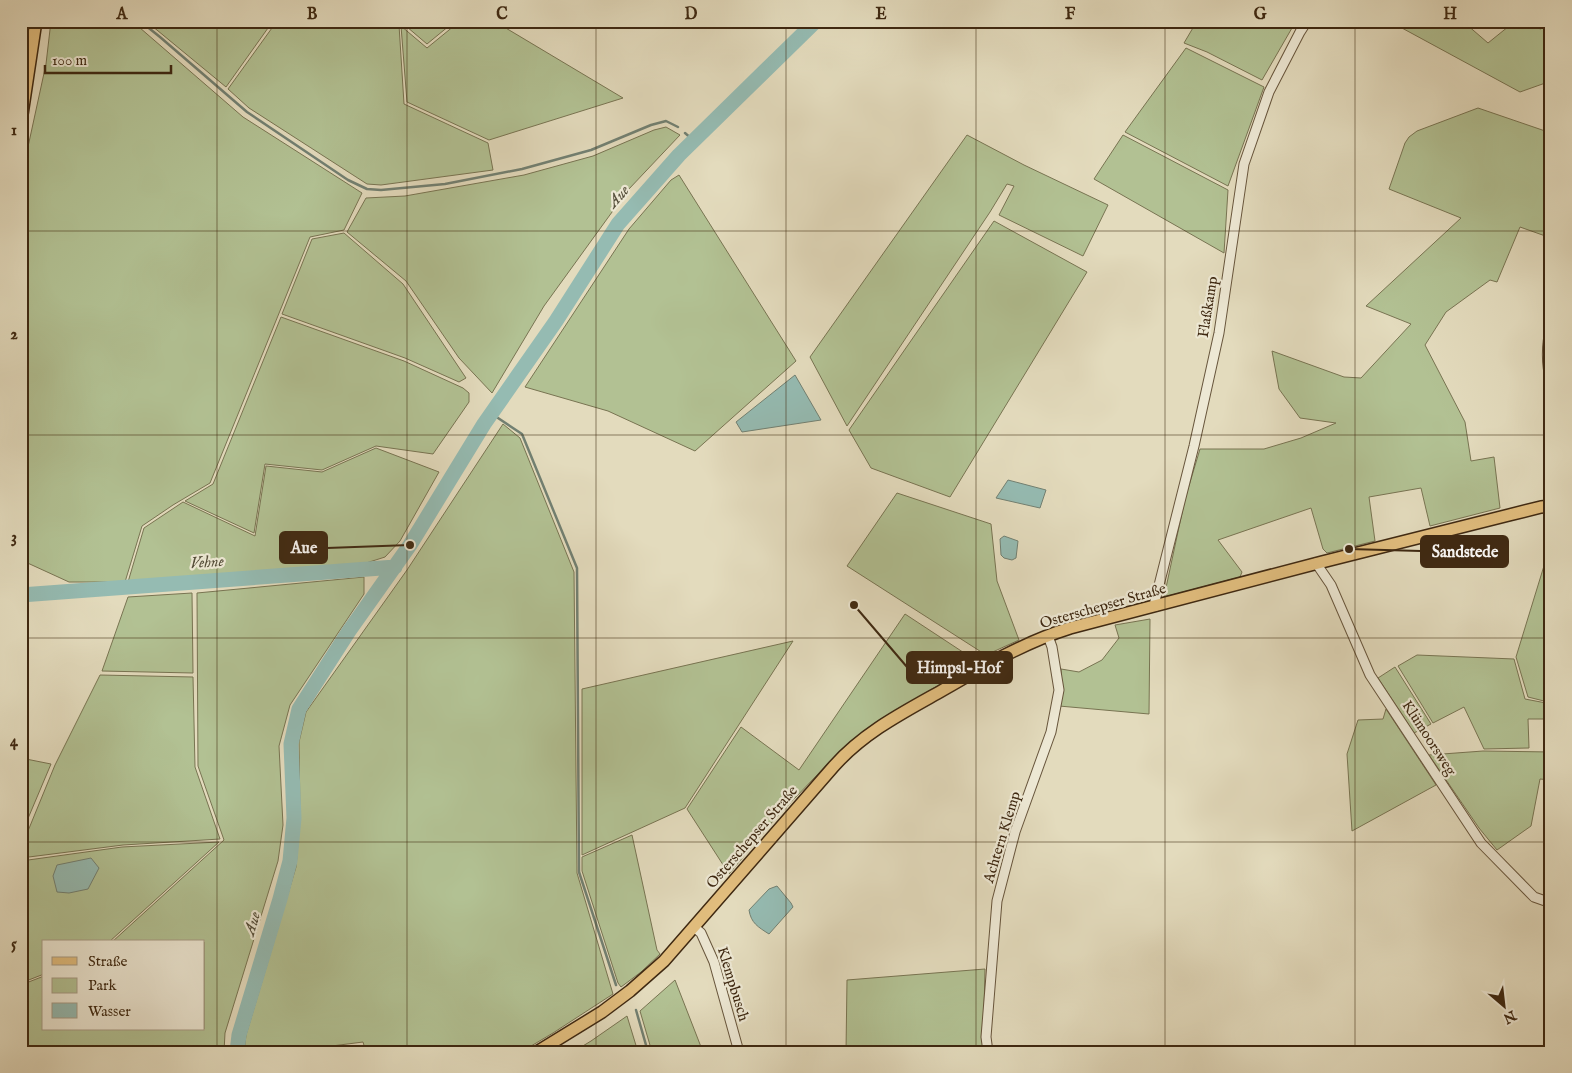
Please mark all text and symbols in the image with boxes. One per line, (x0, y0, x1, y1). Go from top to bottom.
text: A (116, 5, 129, 25)
text: B (307, 5, 318, 25)
text: C (496, 5, 508, 25)
text: D (685, 5, 698, 25)
text: E (875, 5, 887, 25)
text: F (1065, 5, 1076, 25)
text: G (1254, 5, 1267, 25)
text: H (1443, 5, 1457, 25)
scale bar (45, 42, 171, 74)
text: 100 m (52, 51, 88, 70)
text: 1 (11, 121, 17, 141)
water label: Aue (602, 181, 635, 214)
street label: Flaßkamp (1194, 275, 1222, 339)
text: 2 (10, 325, 18, 345)
text: 3 (11, 528, 17, 548)
callout: Aue (280, 532, 327, 563)
callout: Sandstede (1421, 536, 1508, 567)
text: Aue (290, 539, 318, 559)
text: Sandstede (1432, 543, 1499, 563)
water label: Vehne (190, 552, 225, 574)
street label: Osterschepser Straße (1038, 579, 1168, 633)
callout: Himpsl-Hof (907, 652, 1012, 683)
text: Himpsl-Hof (917, 659, 1004, 679)
street label: Klümoorsweg (1398, 697, 1461, 780)
text: 4 (10, 732, 19, 752)
street label: Osterschepser Straße (702, 782, 802, 892)
street label: Achtern Klemp (979, 789, 1025, 886)
water label: Aue (240, 909, 266, 940)
text: 5 (11, 935, 17, 955)
legend (42, 940, 205, 1030)
street label: Klempbusch (713, 944, 753, 1024)
text: Straße (88, 952, 128, 971)
text: Park (88, 976, 118, 995)
north arrow (1480, 980, 1530, 1030)
text: Wasser (88, 1002, 131, 1021)
text: N (1500, 1005, 1520, 1027)

